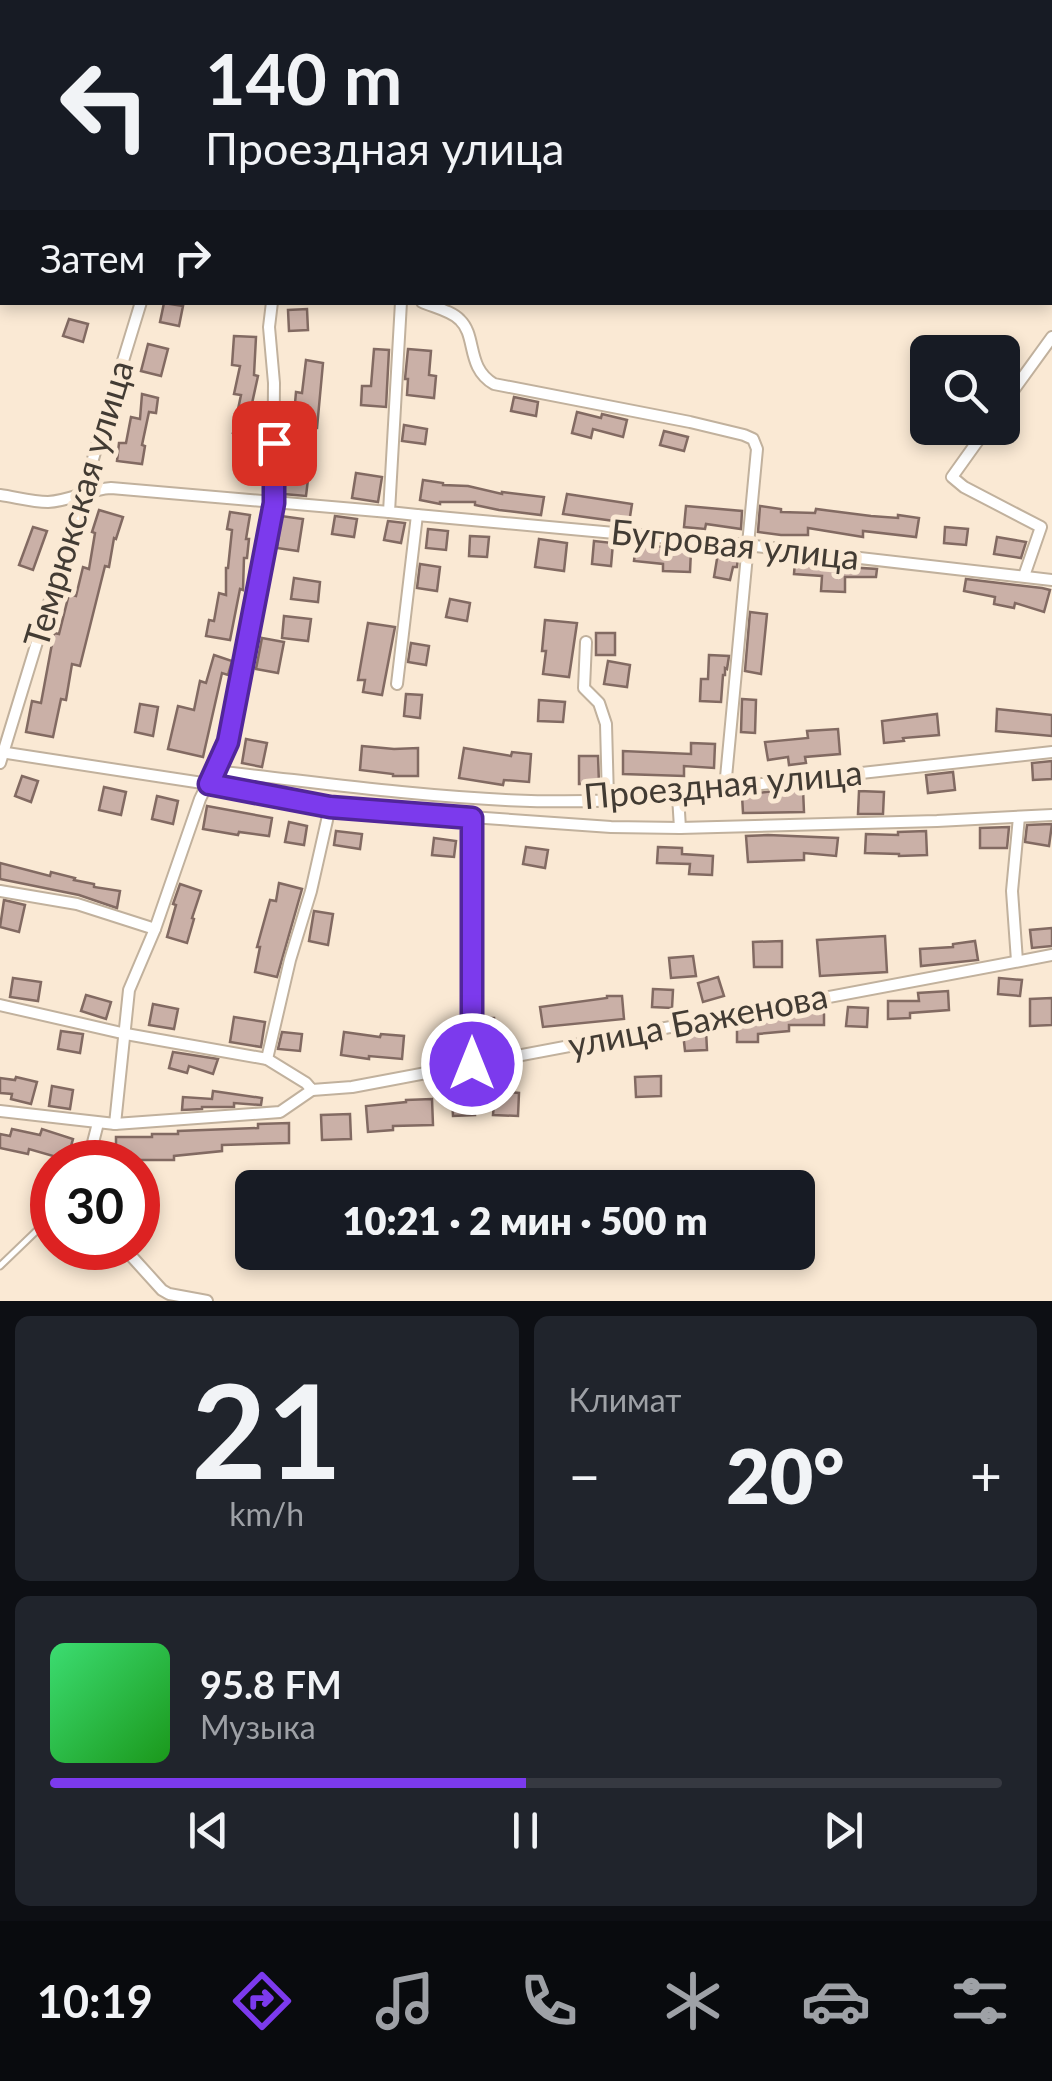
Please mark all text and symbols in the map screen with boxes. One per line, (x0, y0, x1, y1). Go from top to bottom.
text: 140 m (205, 36, 402, 120)
icon: left (40, 40, 170, 170)
text: Проездная улица (205, 121, 564, 175)
icon: right (165, 230, 220, 285)
text: Затем (40, 235, 145, 281)
map controls (910, 335, 1020, 445)
button: search (910, 335, 1020, 445)
street label: Темрюкская улица (13, 355, 141, 652)
pin (232, 401, 317, 486)
icon: arrive (247, 416, 302, 471)
street label: Бугровая улица (609, 509, 861, 577)
street label: Проездная улица (582, 750, 864, 816)
street label: улица Баженова (564, 973, 831, 1065)
position arrow (420, 1012, 524, 1116)
speed limit sign: 30 (30, 1140, 160, 1270)
text: 10:21 · 2 мин · 500 m (342, 1197, 708, 1243)
text: 21 (191, 1351, 342, 1507)
text: Климат (569, 1380, 681, 1419)
text: 20° (726, 1430, 844, 1520)
text: − (569, 1442, 600, 1508)
text: + (970, 1442, 1002, 1508)
text: km/h (229, 1494, 304, 1533)
text: 95.8 FM (200, 1661, 342, 1707)
text: Музыка (200, 1707, 316, 1746)
icon: previous (181, 1803, 236, 1858)
icon: pause (498, 1803, 553, 1858)
icon: next (816, 1803, 871, 1858)
icon: directions (227, 1966, 297, 2036)
icon: music (370, 1966, 440, 2036)
icon: phone (514, 1966, 584, 2036)
icon: climate (658, 1966, 728, 2036)
icon: car (801, 1966, 871, 2036)
icon: filters (945, 1966, 1015, 2036)
text: 10:19 (37, 1974, 153, 2028)

